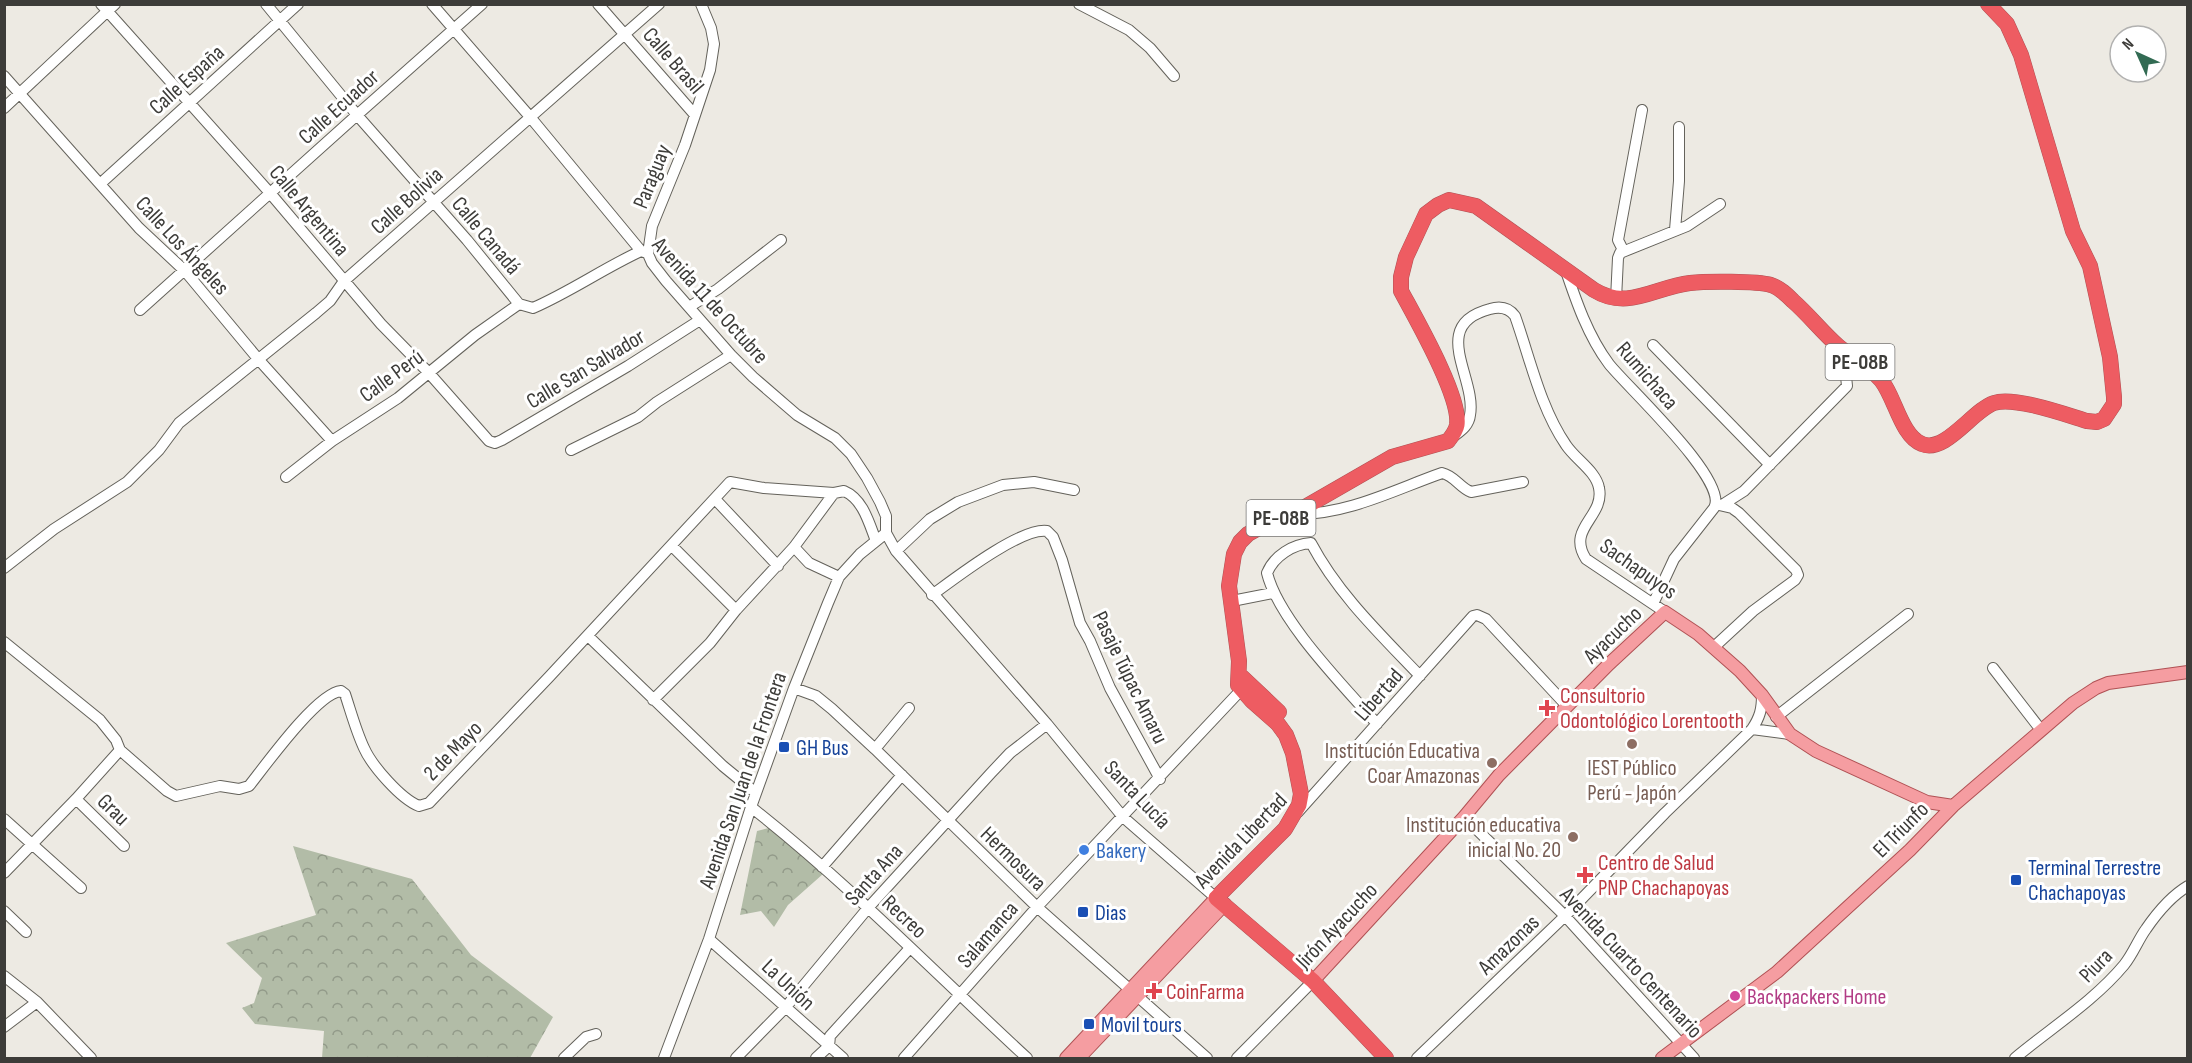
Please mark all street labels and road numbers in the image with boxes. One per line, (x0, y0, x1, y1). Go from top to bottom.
street label: Calle Brasil (637, 22, 709, 100)
street label: Calle España (144, 39, 230, 121)
street label: Calle Ecuador (293, 64, 385, 150)
street label: Paraguay (627, 140, 678, 213)
street label: Calle Argentina (263, 160, 355, 262)
street label: Calle Bolivia (365, 162, 449, 241)
street label: Calle Los Ángeles (129, 191, 235, 301)
street label: Calle Canadá (445, 191, 526, 280)
street label: Avenida 11 de Octubre (645, 231, 774, 370)
street label: Calle San Salvador (522, 323, 650, 415)
street label: Rumichaca (1610, 336, 1684, 416)
street label: Calle Perú (354, 344, 429, 409)
road number: PE-08B (1826, 344, 1894, 380)
road number: PE-08B (1246, 500, 1316, 536)
street label: Sachapuyos (1594, 533, 1682, 606)
street label: Ayacucho (1577, 601, 1648, 670)
street label: Pasaje Túpac Amaru (1086, 607, 1173, 748)
street label: Libertad (1349, 663, 1409, 727)
street label: Avenida San Juan de la Frontera (693, 669, 793, 893)
street label: 2 de Mayo (418, 715, 488, 787)
street label: Santa Lucía (1098, 755, 1176, 835)
street label: Grau (91, 788, 135, 832)
street label: Avenida Libertad (1188, 788, 1293, 895)
street label: El Triunfo (1867, 796, 1935, 864)
street label: Hermosura (974, 821, 1052, 897)
street label: Santa Ana (839, 839, 909, 911)
street label: Jirón Ayacucho (1290, 877, 1384, 975)
street label: Avenida Cuarto Centenario (1553, 881, 1708, 1044)
street label: Recreo (876, 890, 932, 944)
street label: Salamanca (952, 896, 1024, 974)
street label: Amazonas (1472, 909, 1545, 982)
street label: Piura (2074, 943, 2119, 989)
street label: La Unión (756, 954, 820, 1016)

